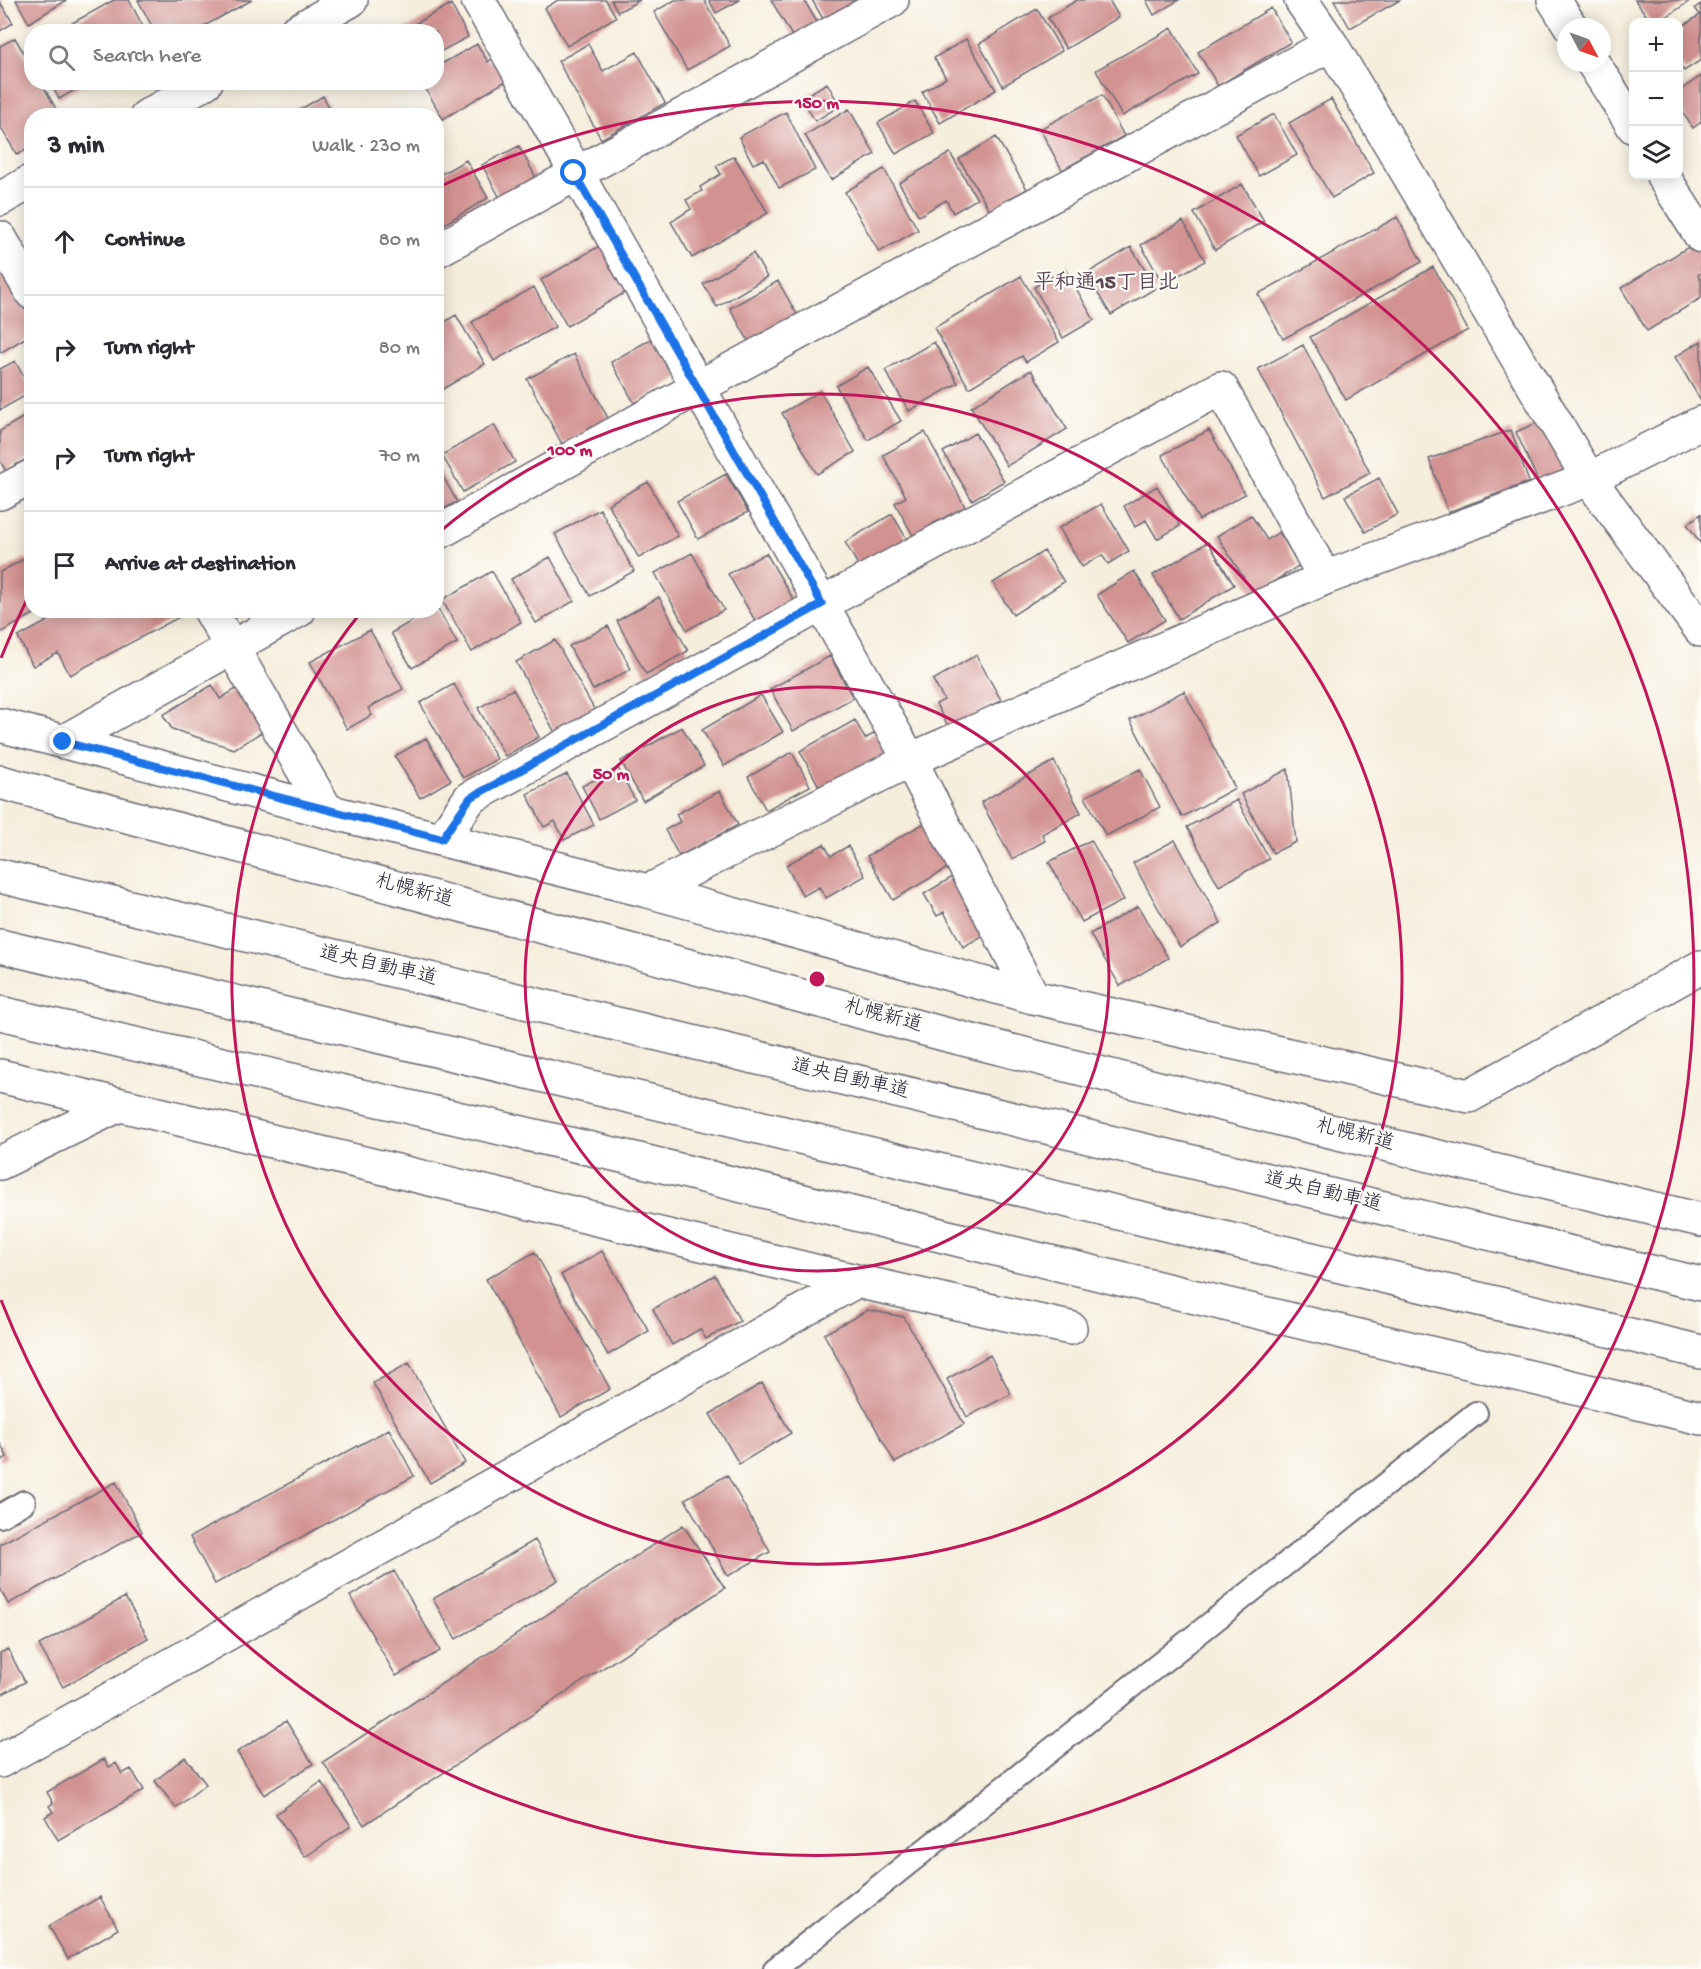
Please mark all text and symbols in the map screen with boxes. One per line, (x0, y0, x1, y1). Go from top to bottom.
north arrow (1557, 18, 1611, 72)
map controls (1629, 18, 1683, 180)
button: + (1629, 18, 1683, 72)
search box (24, 24, 444, 90)
icon: search (45, 41, 78, 74)
text: Search here (93, 44, 201, 70)
button: − (1629, 72, 1683, 126)
text: 150 m (794, 94, 839, 115)
button: layers (1629, 126, 1683, 180)
text: 3 min (48, 132, 104, 163)
text: Walk · 230 m (312, 136, 420, 159)
route start (560, 159, 586, 185)
icon: ahead (48, 225, 81, 258)
text: Continue (105, 228, 185, 254)
text: 80 m (379, 230, 420, 253)
district label: 平和通15丁目北 (1033, 271, 1179, 297)
icon: right (48, 333, 81, 366)
text: Turn right (105, 336, 193, 362)
text: 80 m (379, 338, 420, 361)
icon: right (48, 441, 81, 474)
text: 100 m (547, 441, 593, 462)
text: Turn right (105, 444, 193, 470)
text: 70 m (379, 446, 420, 469)
icon: arrive (48, 549, 81, 582)
text: Arrive at destination (105, 552, 295, 578)
route end (49, 728, 75, 754)
text: 50 m (593, 765, 630, 786)
street label: 札幌新道 (372, 870, 456, 913)
street label: 道央自動車道 (317, 940, 439, 992)
centre of rings (807, 969, 827, 989)
street label: 札幌新道 (841, 995, 925, 1038)
street label: 道央自動車道 (789, 1053, 911, 1105)
street label: 札幌新道 (1313, 1114, 1397, 1157)
street label: 道央自動車道 (1262, 1166, 1384, 1218)

